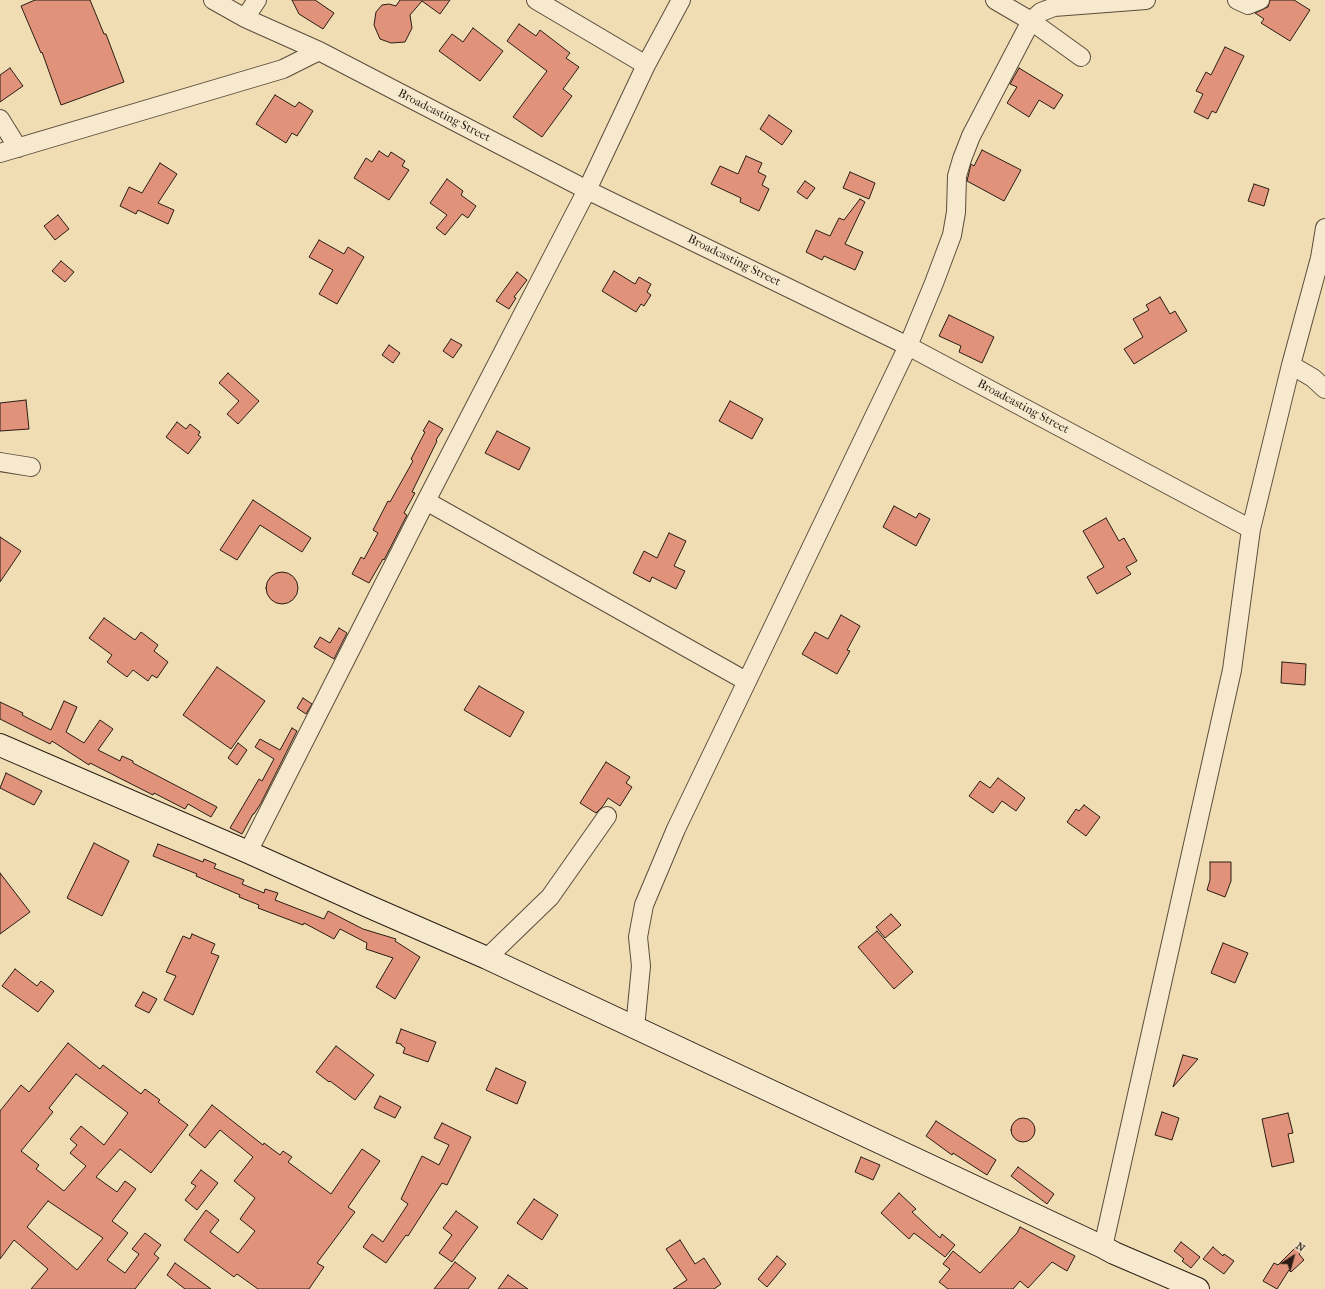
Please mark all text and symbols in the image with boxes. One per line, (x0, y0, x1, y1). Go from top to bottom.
street label: Broadcasting Street (395, 86, 493, 146)
street label: Broadcasting Street (685, 232, 783, 290)
street label: Broadcasting Street (975, 377, 1071, 437)
north arrow (1273, 1237, 1313, 1277)
text: N (1293, 1239, 1308, 1255)

